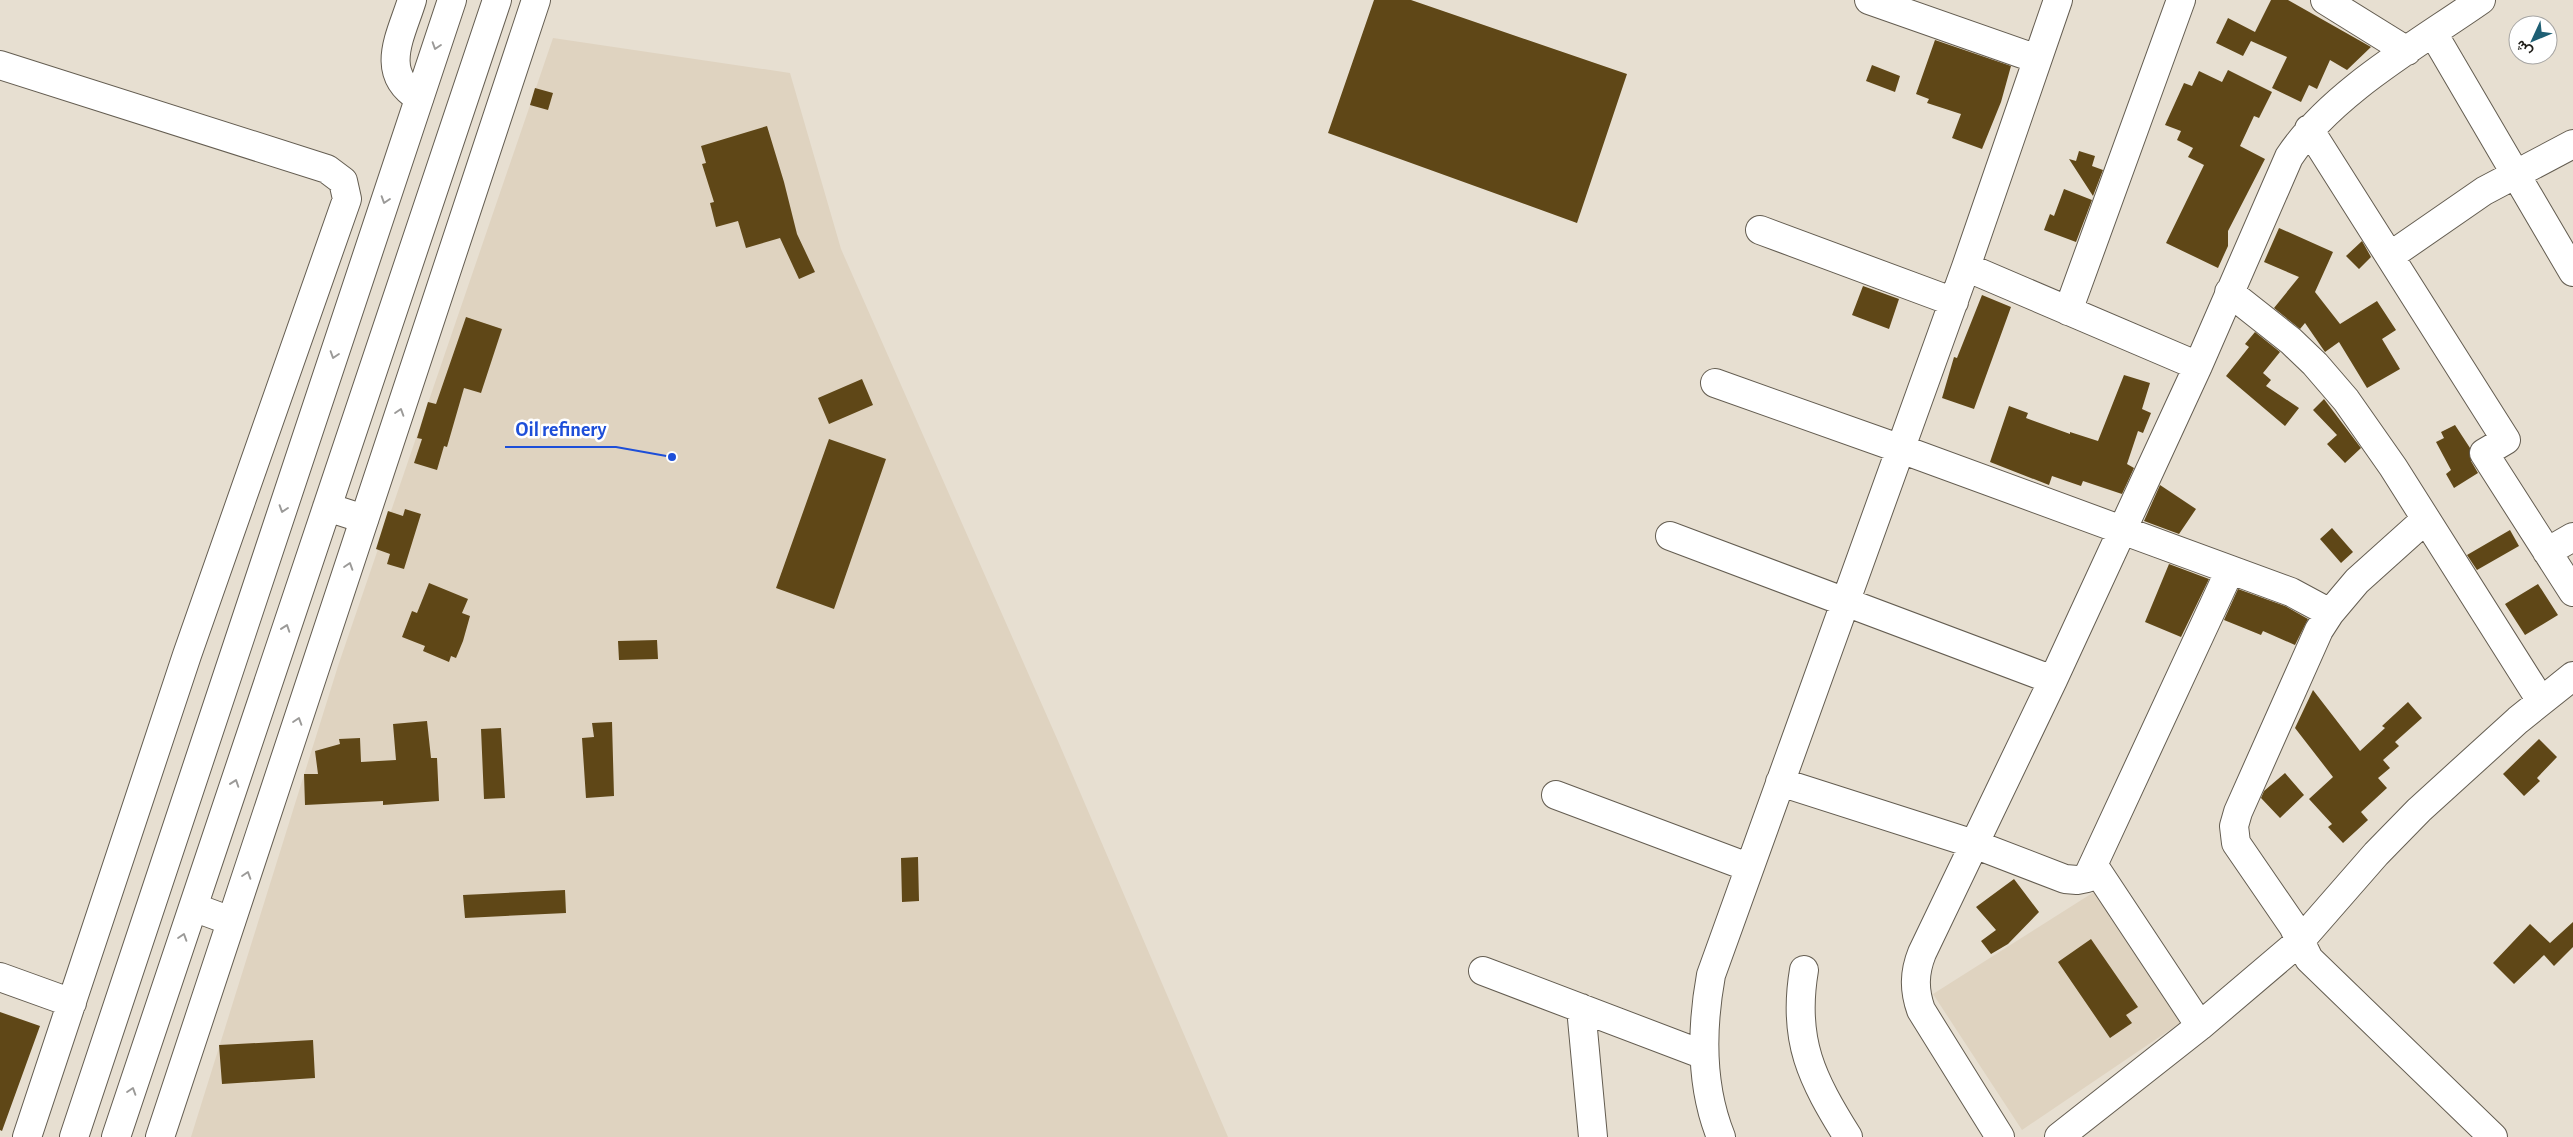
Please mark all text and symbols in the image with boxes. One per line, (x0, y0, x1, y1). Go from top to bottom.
north arrow (2508, 15, 2558, 65)
text: ش (2513, 37, 2536, 59)
one-way arrow (432, 42, 442, 50)
one-way arrow (381, 196, 391, 204)
one-way arrow (330, 350, 340, 358)
one-way arrow (394, 408, 404, 417)
callout: Oil refinery (505, 412, 616, 447)
text: Oil refinery (516, 420, 606, 440)
one-way arrow (278, 504, 288, 513)
one-way arrow (343, 563, 353, 571)
one-way arrow (281, 625, 291, 633)
one-way arrow (292, 717, 302, 725)
one-way arrow (229, 779, 239, 787)
one-way arrow (241, 871, 251, 880)
one-way arrow (177, 933, 187, 941)
one-way arrow (126, 1087, 136, 1095)

